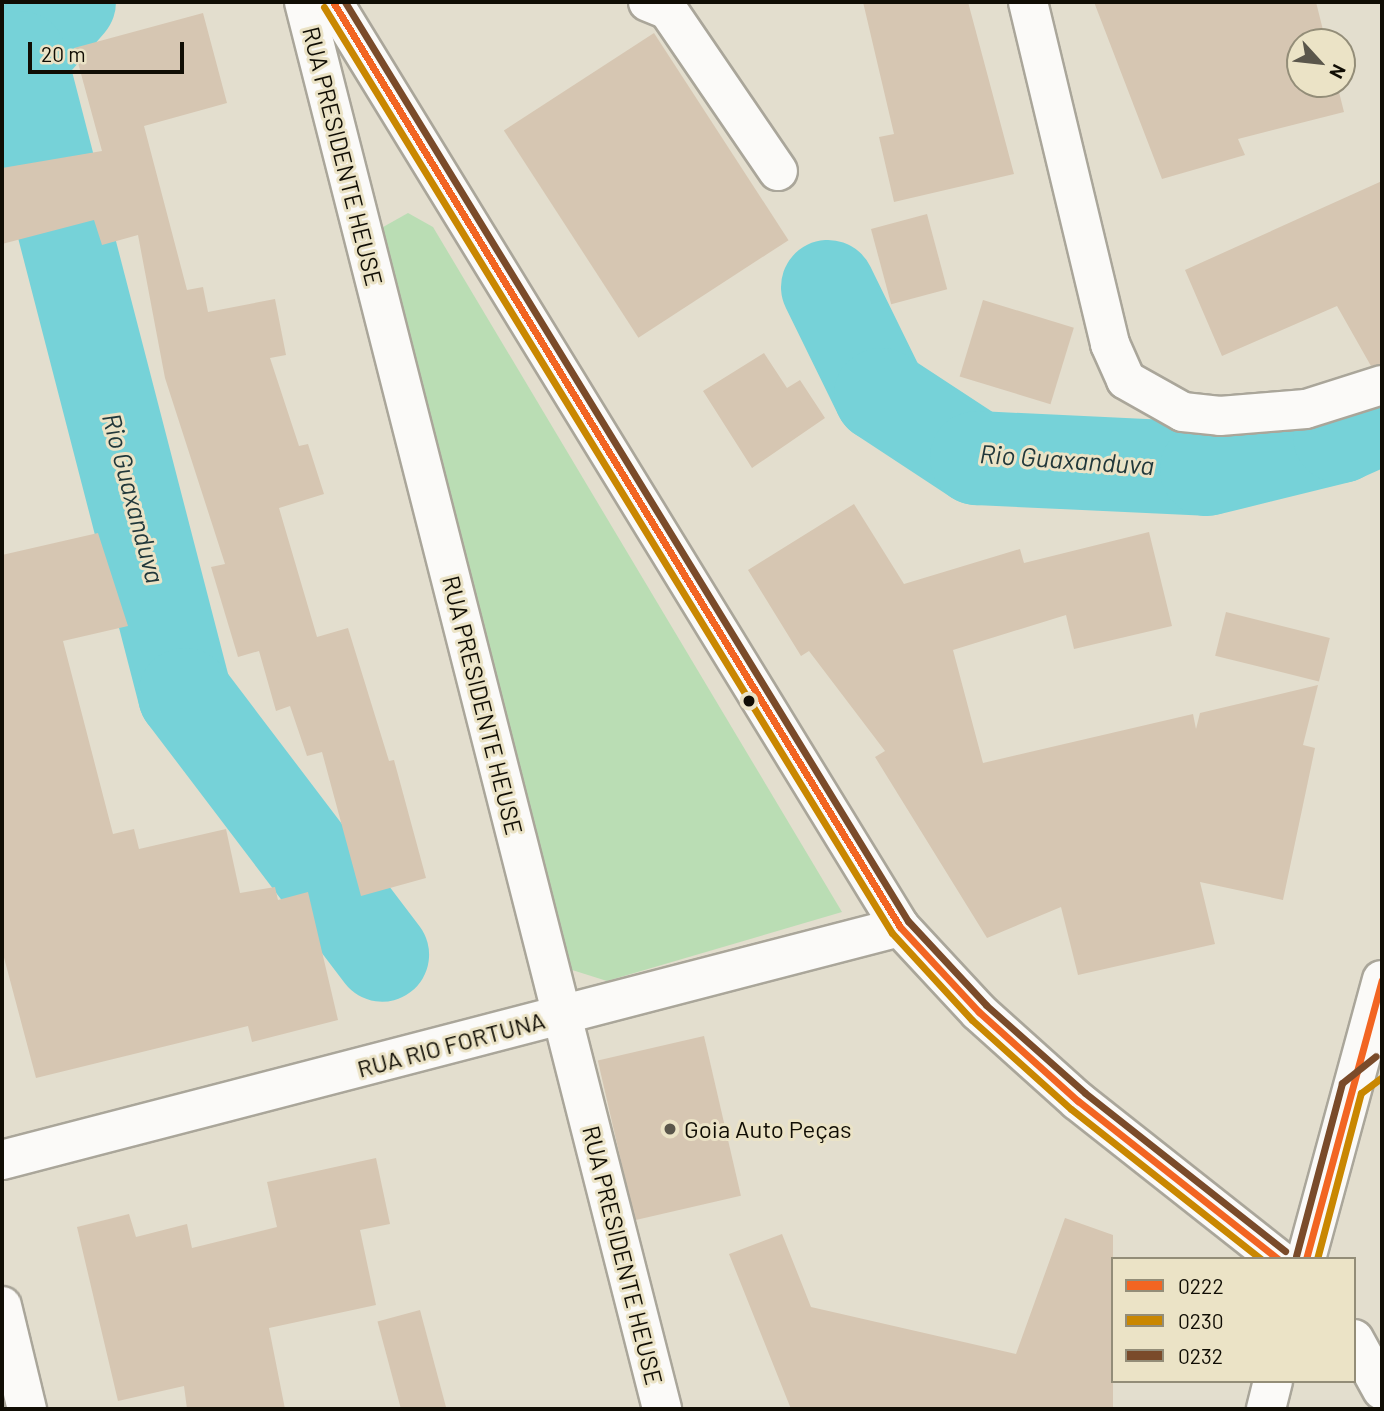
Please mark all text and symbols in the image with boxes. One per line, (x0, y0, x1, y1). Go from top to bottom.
street label: RUA PRESIDENTE HEUSE (297, 24, 389, 288)
scale bar (32, 28, 187, 72)
north arrow (1286, 28, 1356, 98)
text: 20 m (41, 41, 86, 66)
text: N (1325, 61, 1351, 83)
water label: Rio Guaxanduva (96, 410, 172, 586)
water label: Rio Guaxanduva (979, 437, 1155, 481)
street label: RUA PRESIDENTE HEUSE (437, 573, 529, 837)
unlabelled marker (742, 694, 756, 708)
street label: RUA RIO FORTUNA (354, 1005, 548, 1083)
place label: Goia Auto Peças (684, 1115, 851, 1143)
marker: Goia Auto Peças (662, 1121, 678, 1137)
street label: RUA PRESIDENTE HEUSE (577, 1123, 669, 1387)
legend (1111, 1257, 1356, 1383)
text: 0222 (1178, 1273, 1224, 1298)
text: 0230 (1178, 1308, 1224, 1333)
text: 0232 (1178, 1343, 1223, 1368)

